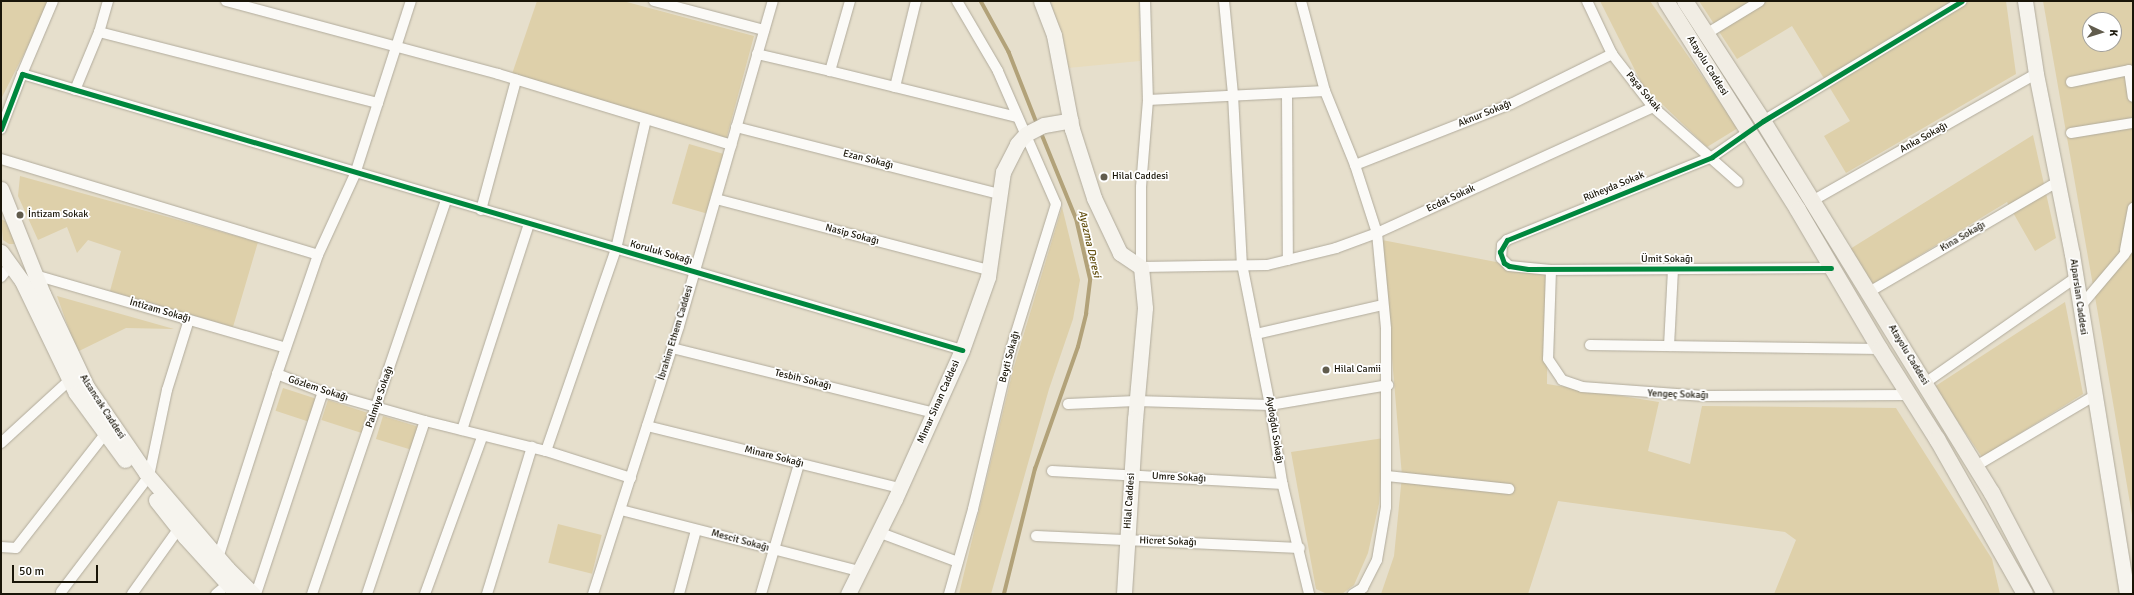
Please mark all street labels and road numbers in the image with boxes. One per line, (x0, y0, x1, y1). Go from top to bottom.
street label: Atayolu Caddesi (1684, 34, 1730, 98)
street label: Paşa Sokak (1623, 70, 1663, 114)
street label: Aknur Sokağı (1456, 98, 1514, 130)
street label: Anka Sokağı (1898, 120, 1950, 156)
street label: Ezan Sokağı (841, 148, 895, 172)
street label: Rüheyda Sokak (1582, 169, 1646, 205)
street label: Ecdat Sokak (1425, 183, 1477, 215)
street label: Kına Sokağı (1938, 219, 1988, 255)
street label: Nasip Sokağı (824, 222, 880, 248)
street label: Koruluk Sokağı (628, 238, 694, 268)
street label: Ümit Sokağı (1641, 254, 1693, 266)
street label: Alparslan Caddesi (2067, 258, 2089, 336)
street label: İbrahim Ethem Caddesi (656, 284, 696, 382)
street label: İntizam Sokağı (128, 297, 192, 325)
street label: Atayolu Caddesi (1885, 323, 1931, 387)
street label: Beyti Sokağı (997, 330, 1023, 384)
street label: Mimar Sinan Caddesi (915, 359, 963, 445)
street label: Palmiye Sokağı (364, 365, 396, 429)
street label: Tesbih Sokağı (773, 367, 833, 393)
street label: Alsancak Caddesi (77, 372, 127, 442)
street label: Gözlem Sokağı (286, 374, 350, 404)
street label: Yengeç Sokağı (1647, 388, 1709, 402)
street label: Aydoğdu Sokağı (1263, 395, 1285, 465)
street label: Minare Sokağı (743, 444, 805, 470)
street label: Umre Sokağı (1152, 471, 1206, 485)
street label: Hilal Caddesi (1122, 472, 1138, 530)
street label: Mescit Sokağı (710, 528, 770, 554)
street label: Hicret Sokağı (1139, 535, 1197, 549)

